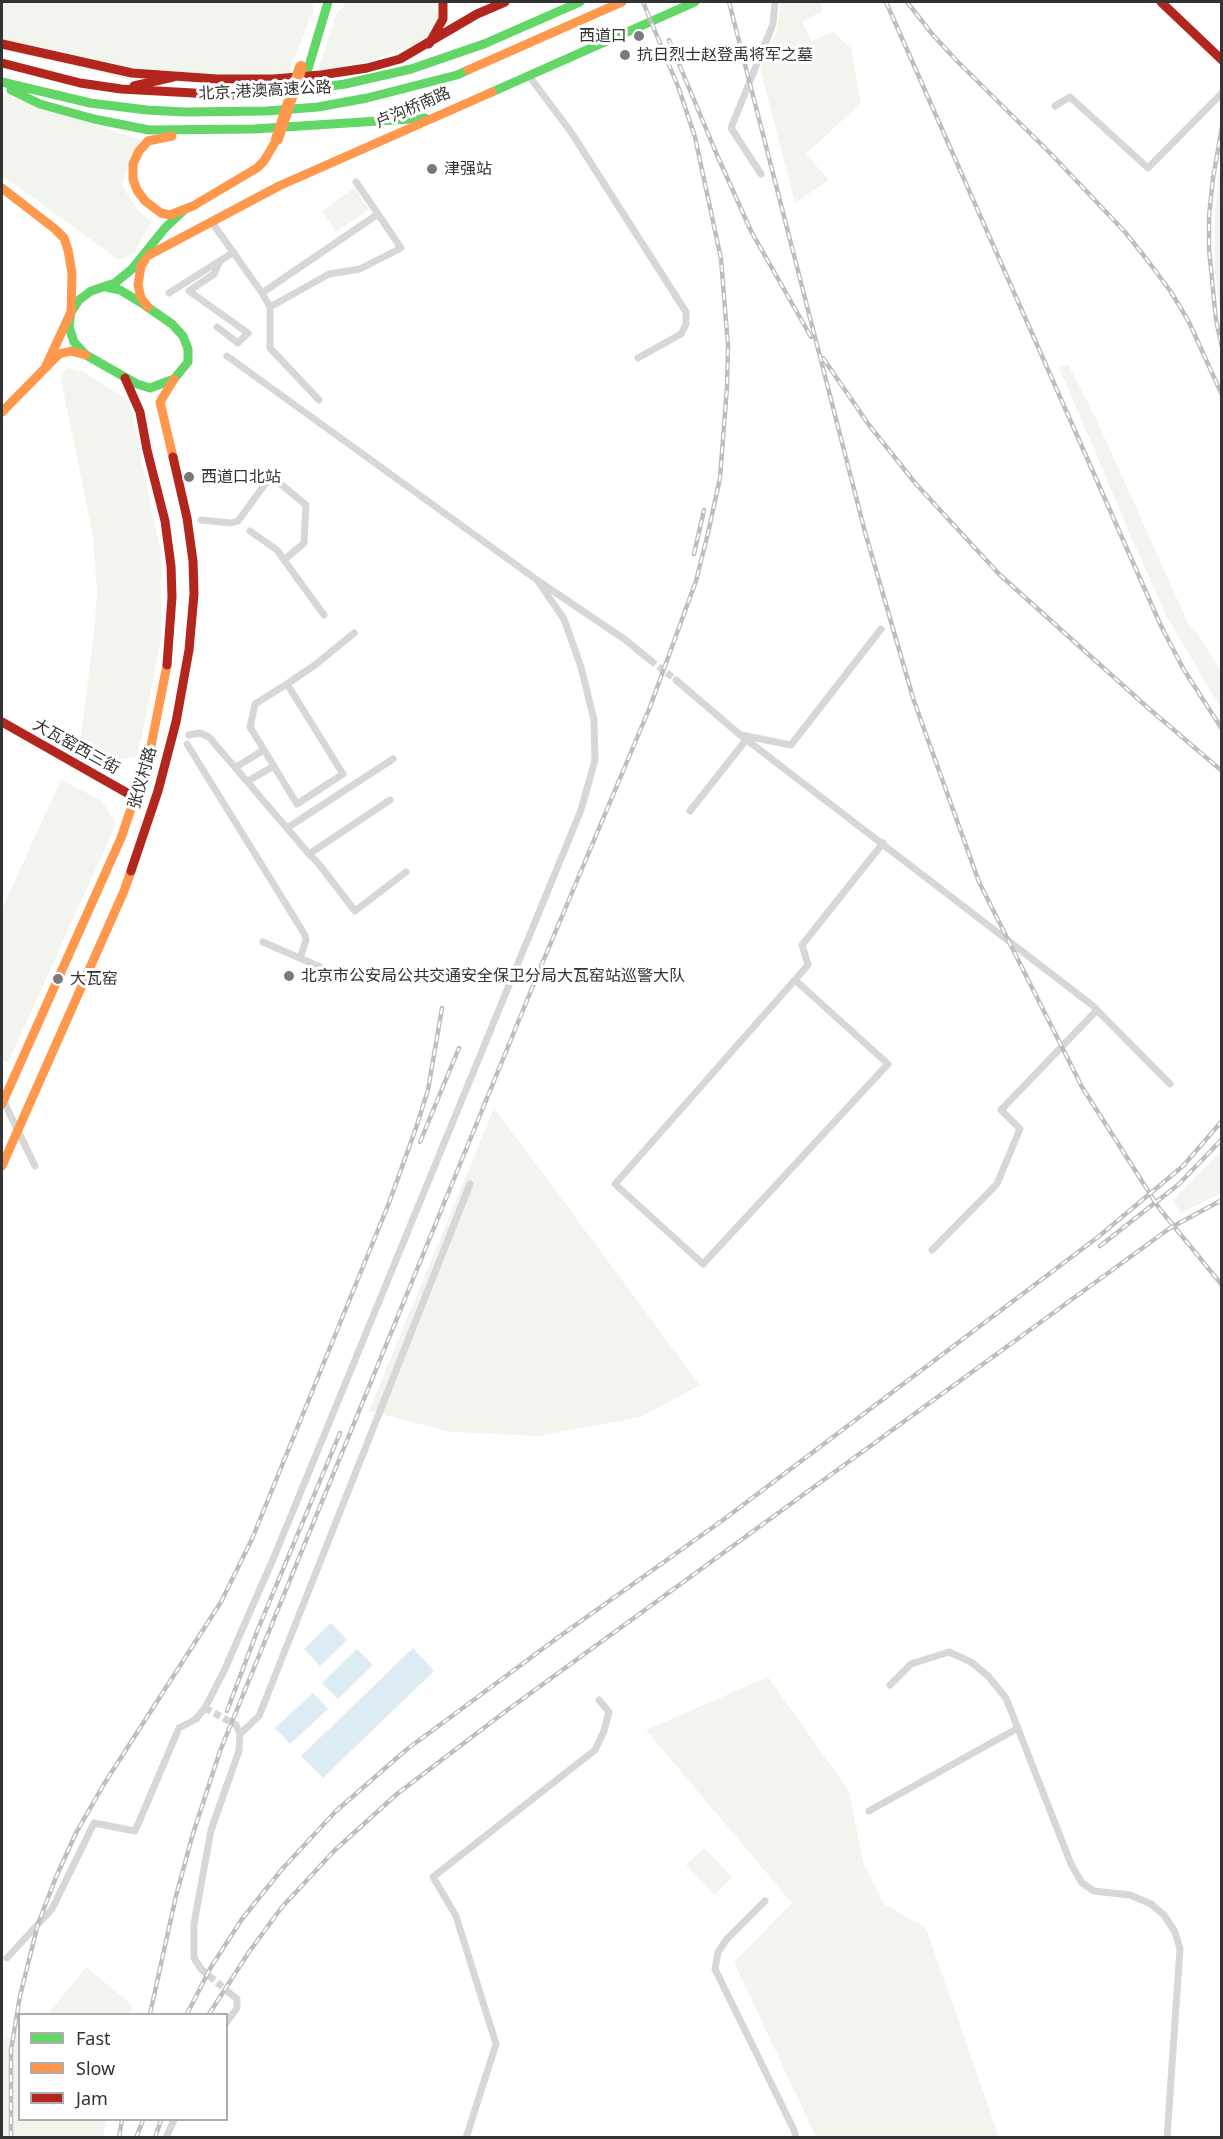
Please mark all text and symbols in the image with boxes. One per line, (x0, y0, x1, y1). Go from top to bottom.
place label: 西道口 (579, 26, 627, 46)
marker: 西道口 (632, 29, 646, 43)
place label: 抗日烈士赵登禹将军之墓 (637, 45, 813, 65)
marker: 抗日烈士赵登禹将军之墓 (618, 48, 632, 62)
street label: 北京-港澳高速公路 (198, 78, 332, 104)
street label: 卢沟桥南路 (372, 84, 454, 132)
place label: 津强站 (444, 159, 492, 179)
marker: 津强站 (425, 162, 439, 176)
place label: 西道口北站 (201, 467, 281, 487)
marker: 西道口北站 (182, 470, 196, 484)
street label: 大瓦窑西三街 (29, 715, 123, 779)
street label: 张仪村路 (125, 745, 161, 811)
place label: 北京市公安局公共交通安全保卫分局大瓦窑站巡警大队 (301, 966, 685, 986)
place label: 大瓦窑 (70, 969, 118, 989)
marker: 北京市公安局公共交通安全保卫分局大瓦窑站巡警大队 (282, 969, 296, 983)
marker: 大瓦窑 (51, 972, 65, 986)
legend (18, 2013, 228, 2121)
text: Fast (76, 2026, 111, 2050)
text: Slow (76, 2056, 115, 2080)
text: Jam (76, 2086, 108, 2110)

